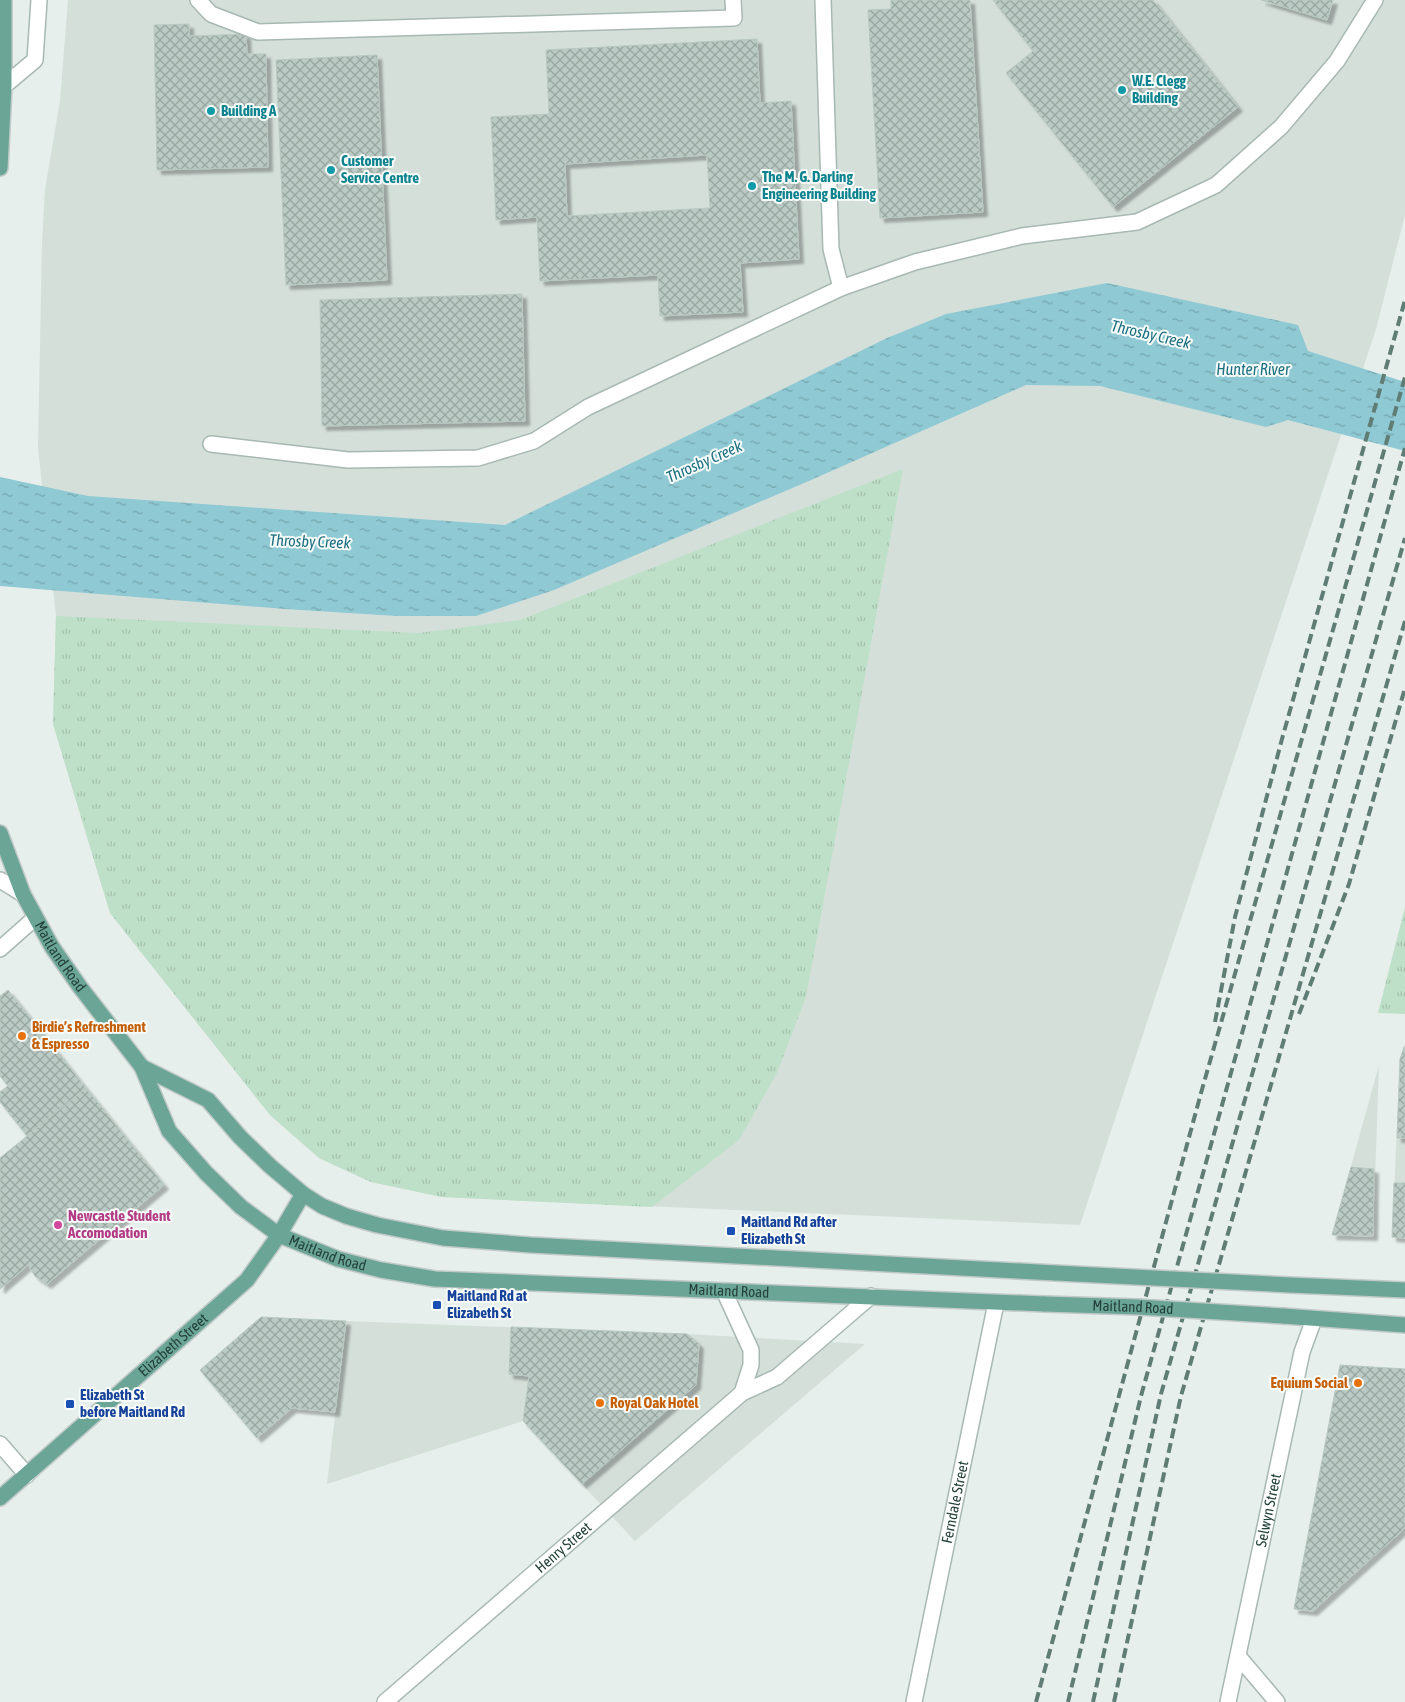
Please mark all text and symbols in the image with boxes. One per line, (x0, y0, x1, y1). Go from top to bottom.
place label: W.E. Clegg Building (1131, 72, 1187, 106)
marker: W.E. Clegg Building (1116, 84, 1128, 96)
place label: Building A (221, 102, 277, 119)
marker: Building A (205, 105, 217, 117)
place label: Customer Service Centre (341, 152, 419, 186)
marker: Customer Service Centre (325, 164, 337, 176)
place label: The M. G. Darling Engineering Building (762, 168, 877, 202)
marker: The M. G. Darling Engineering Building (746, 180, 758, 192)
water label: Throsby Creek (1109, 316, 1193, 353)
water label: Hunter River (1216, 360, 1291, 378)
water label: Throsby Creek (663, 436, 746, 487)
water label: Throsby Creek (269, 531, 352, 552)
street label: Maitland Road (32, 918, 90, 995)
place label: Birdie’s Refreshment & Espresso (32, 1018, 146, 1052)
marker: Birdie’s Refreshment & Espresso (16, 1030, 28, 1042)
place label: Newcastle Student Accomodation (67, 1207, 171, 1241)
place label: Maitland Rd after Elizabeth St (741, 1213, 837, 1247)
marker: Newcastle Student Accomodation (52, 1219, 64, 1231)
marker: Maitland Rd after Elizabeth St (725, 1225, 737, 1237)
street label: Maitland Road (287, 1231, 368, 1274)
street label: Maitland Road (688, 1280, 770, 1301)
place label: Maitland Rd at Elizabeth St (447, 1287, 528, 1321)
street label: Maitland Road (1092, 1297, 1174, 1317)
marker: Maitland Rd at Elizabeth St (431, 1299, 443, 1311)
street label: Elizabeth Street (135, 1310, 211, 1380)
place label: Equium Social (1270, 1374, 1349, 1391)
marker: Equium Social (1352, 1377, 1364, 1389)
place label: Elizabeth St before Maitland Rd (80, 1386, 185, 1420)
place label: Royal Oak Hotel (610, 1394, 700, 1411)
marker: Royal Oak Hotel (594, 1397, 606, 1409)
marker: Elizabeth St before Maitland Rd (64, 1398, 76, 1410)
street label: Ferndale Street (938, 1459, 971, 1545)
street label: Selwyn Street (1252, 1472, 1284, 1548)
street label: Henry Street (532, 1518, 595, 1576)

